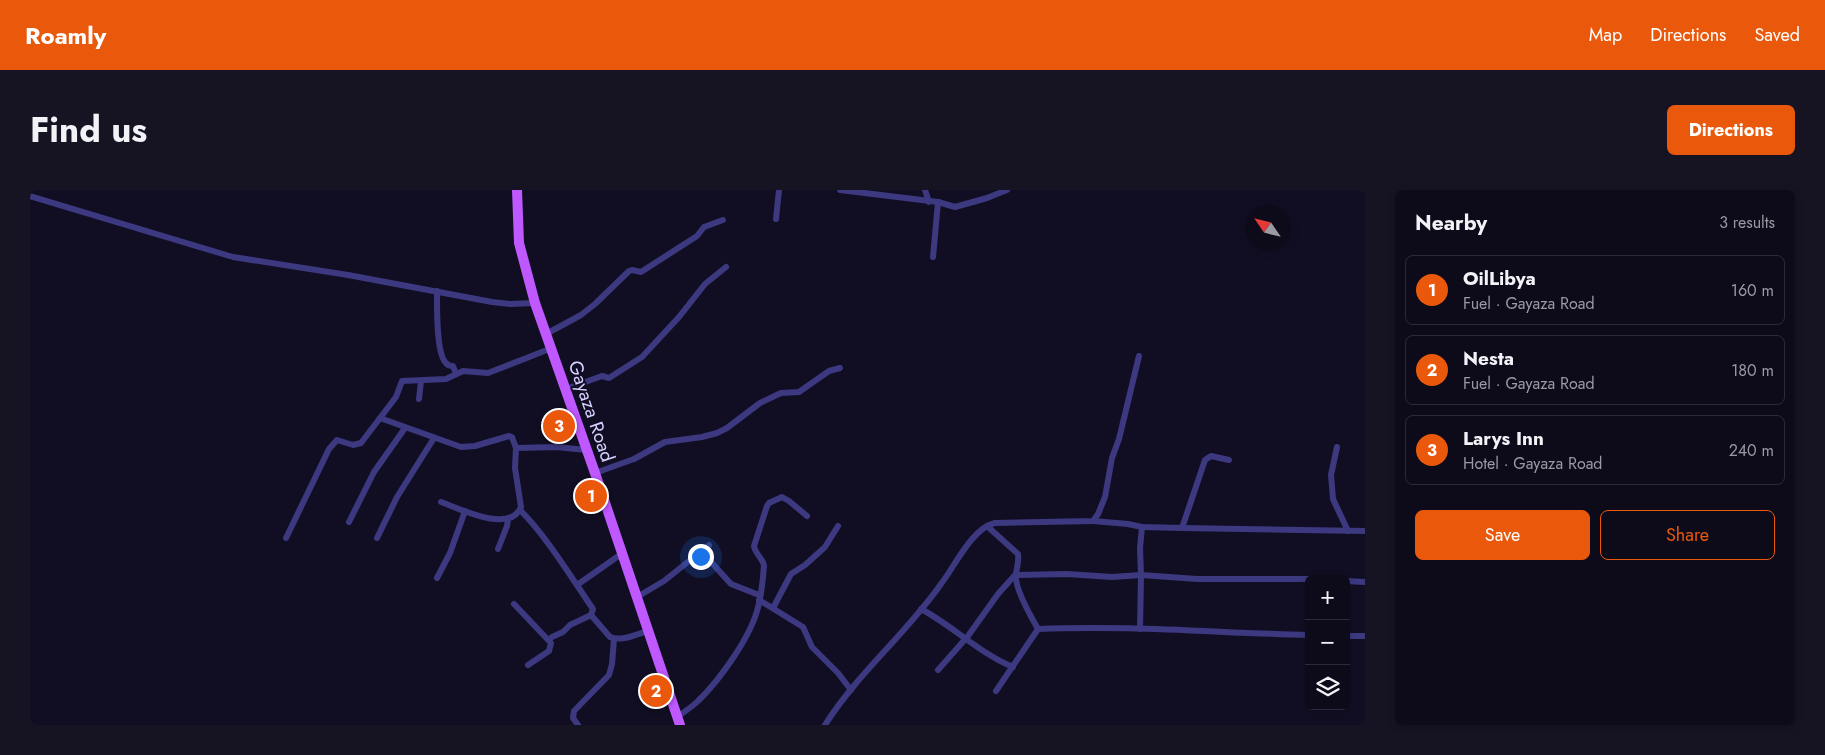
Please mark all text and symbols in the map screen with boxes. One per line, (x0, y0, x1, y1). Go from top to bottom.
text: Roamly (25, 18, 106, 53)
text: Map (1589, 22, 1622, 48)
text: Directions (1650, 22, 1726, 48)
text: Saved (1754, 22, 1800, 48)
text: Find us (30, 105, 147, 155)
button: Directions (1667, 105, 1795, 155)
north arrow (1245, 205, 1290, 250)
text: Nearby (1415, 208, 1487, 238)
text: 3 results (1719, 211, 1775, 234)
text: OilLibya (1463, 265, 1536, 292)
text: 1 (1428, 279, 1436, 302)
text: 160 m (1731, 279, 1774, 302)
text: Fuel · Gayaza Road (1463, 292, 1595, 315)
text: Nesta (1463, 345, 1514, 372)
street label: Gayaza Road (562, 357, 622, 466)
text: 2 (1427, 359, 1437, 382)
text: 180 m (1731, 359, 1774, 382)
text: Fuel · Gayaza Road (1463, 372, 1595, 395)
pin: 3 (543, 407, 575, 445)
text: Larys Inn (1463, 425, 1544, 452)
text: 3 (1427, 439, 1437, 462)
text: 240 m (1729, 439, 1774, 462)
text: Hotel · Gayaza Road (1463, 452, 1602, 475)
pin: 1 (575, 477, 607, 515)
button: Save (1415, 510, 1590, 560)
button: Share (1600, 510, 1775, 560)
your location (688, 544, 714, 570)
map controls (1305, 575, 1350, 710)
button: + (1305, 575, 1350, 620)
button: − (1305, 620, 1350, 665)
button: layers (1305, 665, 1350, 710)
pin: 2 (640, 672, 672, 710)

